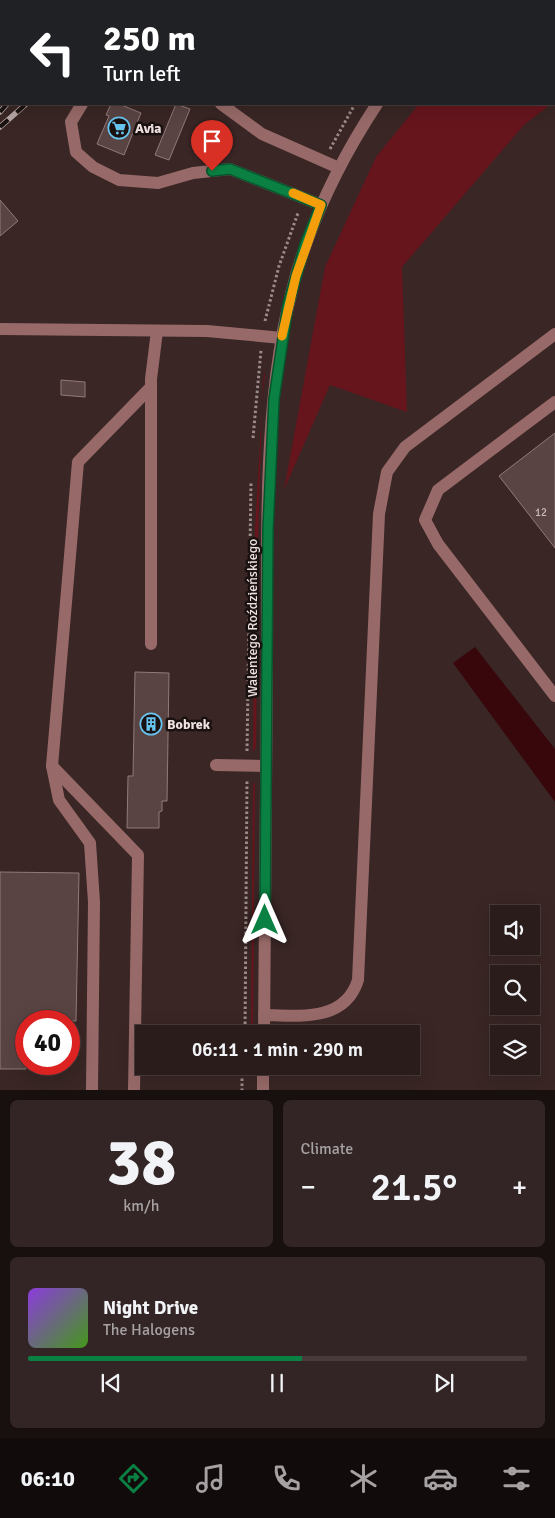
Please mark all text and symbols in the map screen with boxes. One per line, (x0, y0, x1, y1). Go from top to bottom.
text: 250 m (103, 17, 196, 60)
icon: left (20, 20, 85, 85)
text: Turn left (103, 60, 181, 87)
supermarket icon: Avia (107, 116, 131, 140)
place label: Avia (135, 120, 161, 137)
pin (191, 120, 233, 171)
icon: arrive (198, 127, 226, 155)
house number: 12 (535, 506, 547, 519)
street label: Walentego Roździeńskiego (244, 539, 261, 697)
building icon: Bobrek (139, 712, 163, 736)
place label: Bobrek (167, 716, 211, 733)
position arrow (238, 893, 290, 945)
map controls (490, 905, 540, 1075)
button: sound (490, 905, 540, 955)
button: search (490, 965, 540, 1015)
speed limit sign: 40 (15, 1010, 80, 1075)
button: layers (490, 1025, 540, 1075)
text: 06:11 · 1 min · 290 m (192, 1038, 363, 1062)
text: 38 (106, 1123, 176, 1203)
text: Climate (301, 1139, 353, 1159)
text: 21.5° (370, 1164, 457, 1211)
text: − (301, 1170, 316, 1204)
text: + (512, 1170, 527, 1204)
text: km/h (123, 1196, 159, 1216)
text: Night Drive (103, 1296, 198, 1320)
text: The Halogens (103, 1320, 195, 1340)
icon: previous (97, 1369, 125, 1397)
icon: pause (263, 1369, 291, 1397)
icon: next (430, 1369, 458, 1397)
icon: directions (116, 1461, 151, 1496)
icon: music (193, 1461, 228, 1496)
icon: phone (269, 1461, 304, 1496)
icon: climate (346, 1461, 381, 1496)
icon: car (423, 1461, 458, 1496)
icon: filters (499, 1461, 534, 1496)
text: 06:10 (21, 1465, 75, 1492)

